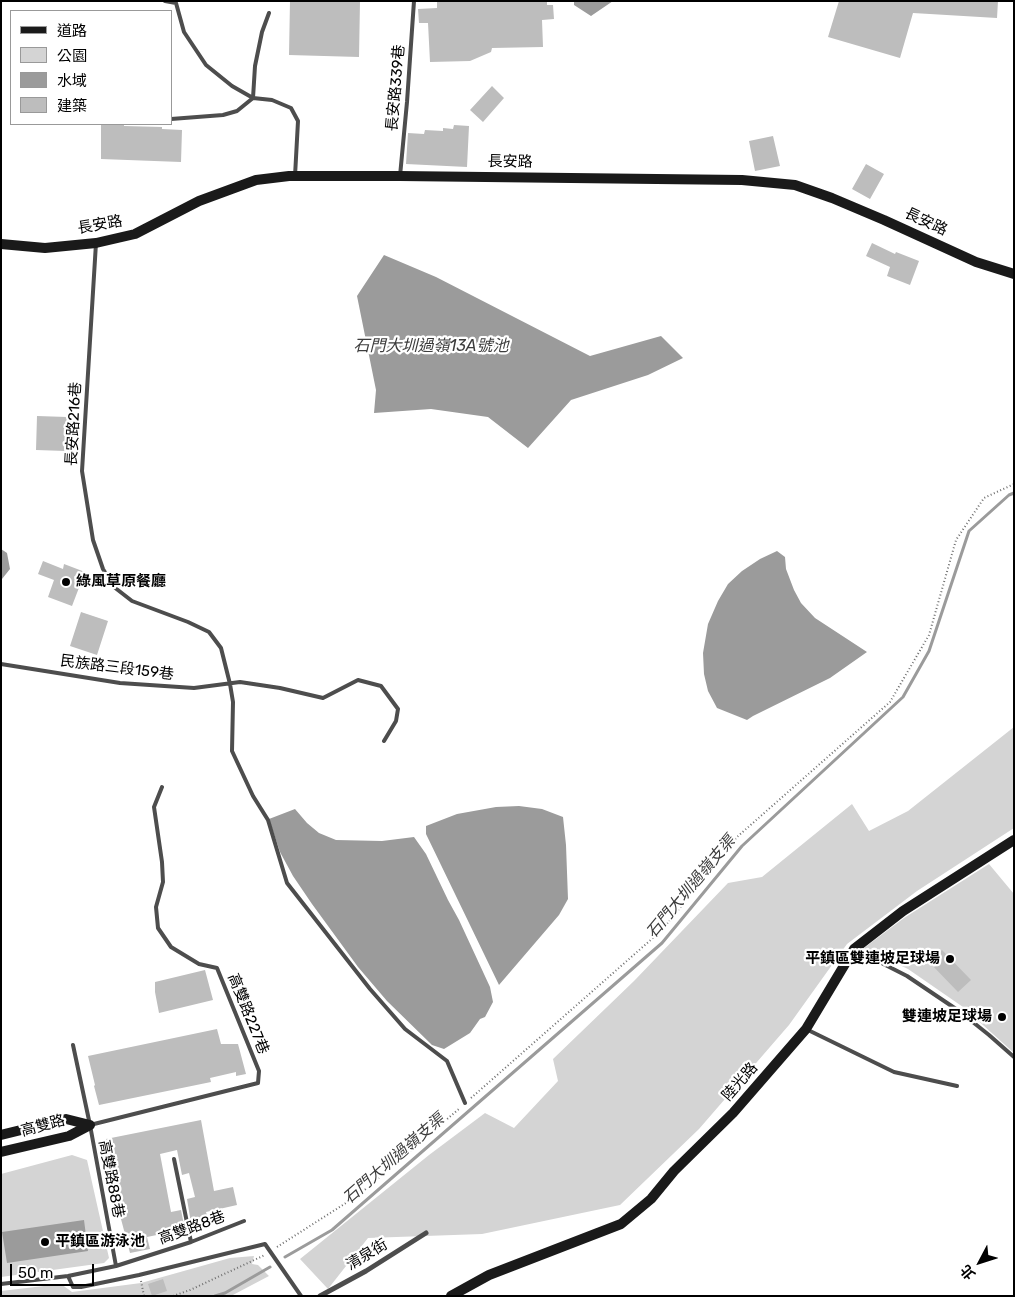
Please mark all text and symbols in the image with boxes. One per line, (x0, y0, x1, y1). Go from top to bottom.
legend (10, 10, 172, 125)
text: 道路 (57, 22, 87, 40)
street label: 長安路339巷 (383, 44, 409, 132)
text: 公園 (57, 47, 87, 65)
text: 水域 (57, 72, 87, 90)
text: 建築 (57, 97, 87, 115)
street label: 長安路 (487, 153, 533, 171)
street label: 長安路 (902, 204, 950, 240)
street label: 長安路 (76, 212, 124, 238)
water label: 石門大圳過嶺13A號池 (353, 336, 509, 356)
street label: 長安路216巷 (63, 381, 85, 467)
place label: 綠風草原餐廳 (76, 573, 166, 591)
marker: 綠風草原餐廳 (60, 576, 72, 588)
street label: 民族路三段159巷 (59, 652, 175, 684)
water label: 石門大圳過嶺支渠 (643, 832, 739, 942)
place label: 平鎮區雙連坡足球場 (805, 950, 940, 968)
marker: 平鎮區雙連坡足球場 (944, 953, 956, 965)
street label: 高雙路227巷 (224, 971, 272, 1057)
place label: 雙連坡足球場 (902, 1008, 992, 1026)
marker: 雙連坡足球場 (996, 1011, 1008, 1023)
street label: 陸光路 (718, 1059, 762, 1105)
water label: 石門大圳過嶺支渠 (339, 1110, 449, 1208)
street label: 高雙路 (19, 1111, 67, 1141)
street label: 高雙路88巷 (95, 1138, 127, 1220)
street label: 高雙路8巷 (156, 1208, 228, 1248)
place label: 平鎮區游泳池 (55, 1233, 145, 1251)
marker: 平鎮區游泳池 (39, 1236, 51, 1248)
street label: 清泉街 (343, 1236, 391, 1274)
north arrow (955, 1237, 1005, 1287)
scale bar (12, 1254, 96, 1286)
text: 北 (957, 1261, 979, 1283)
text: 50 m (18, 1264, 53, 1282)

